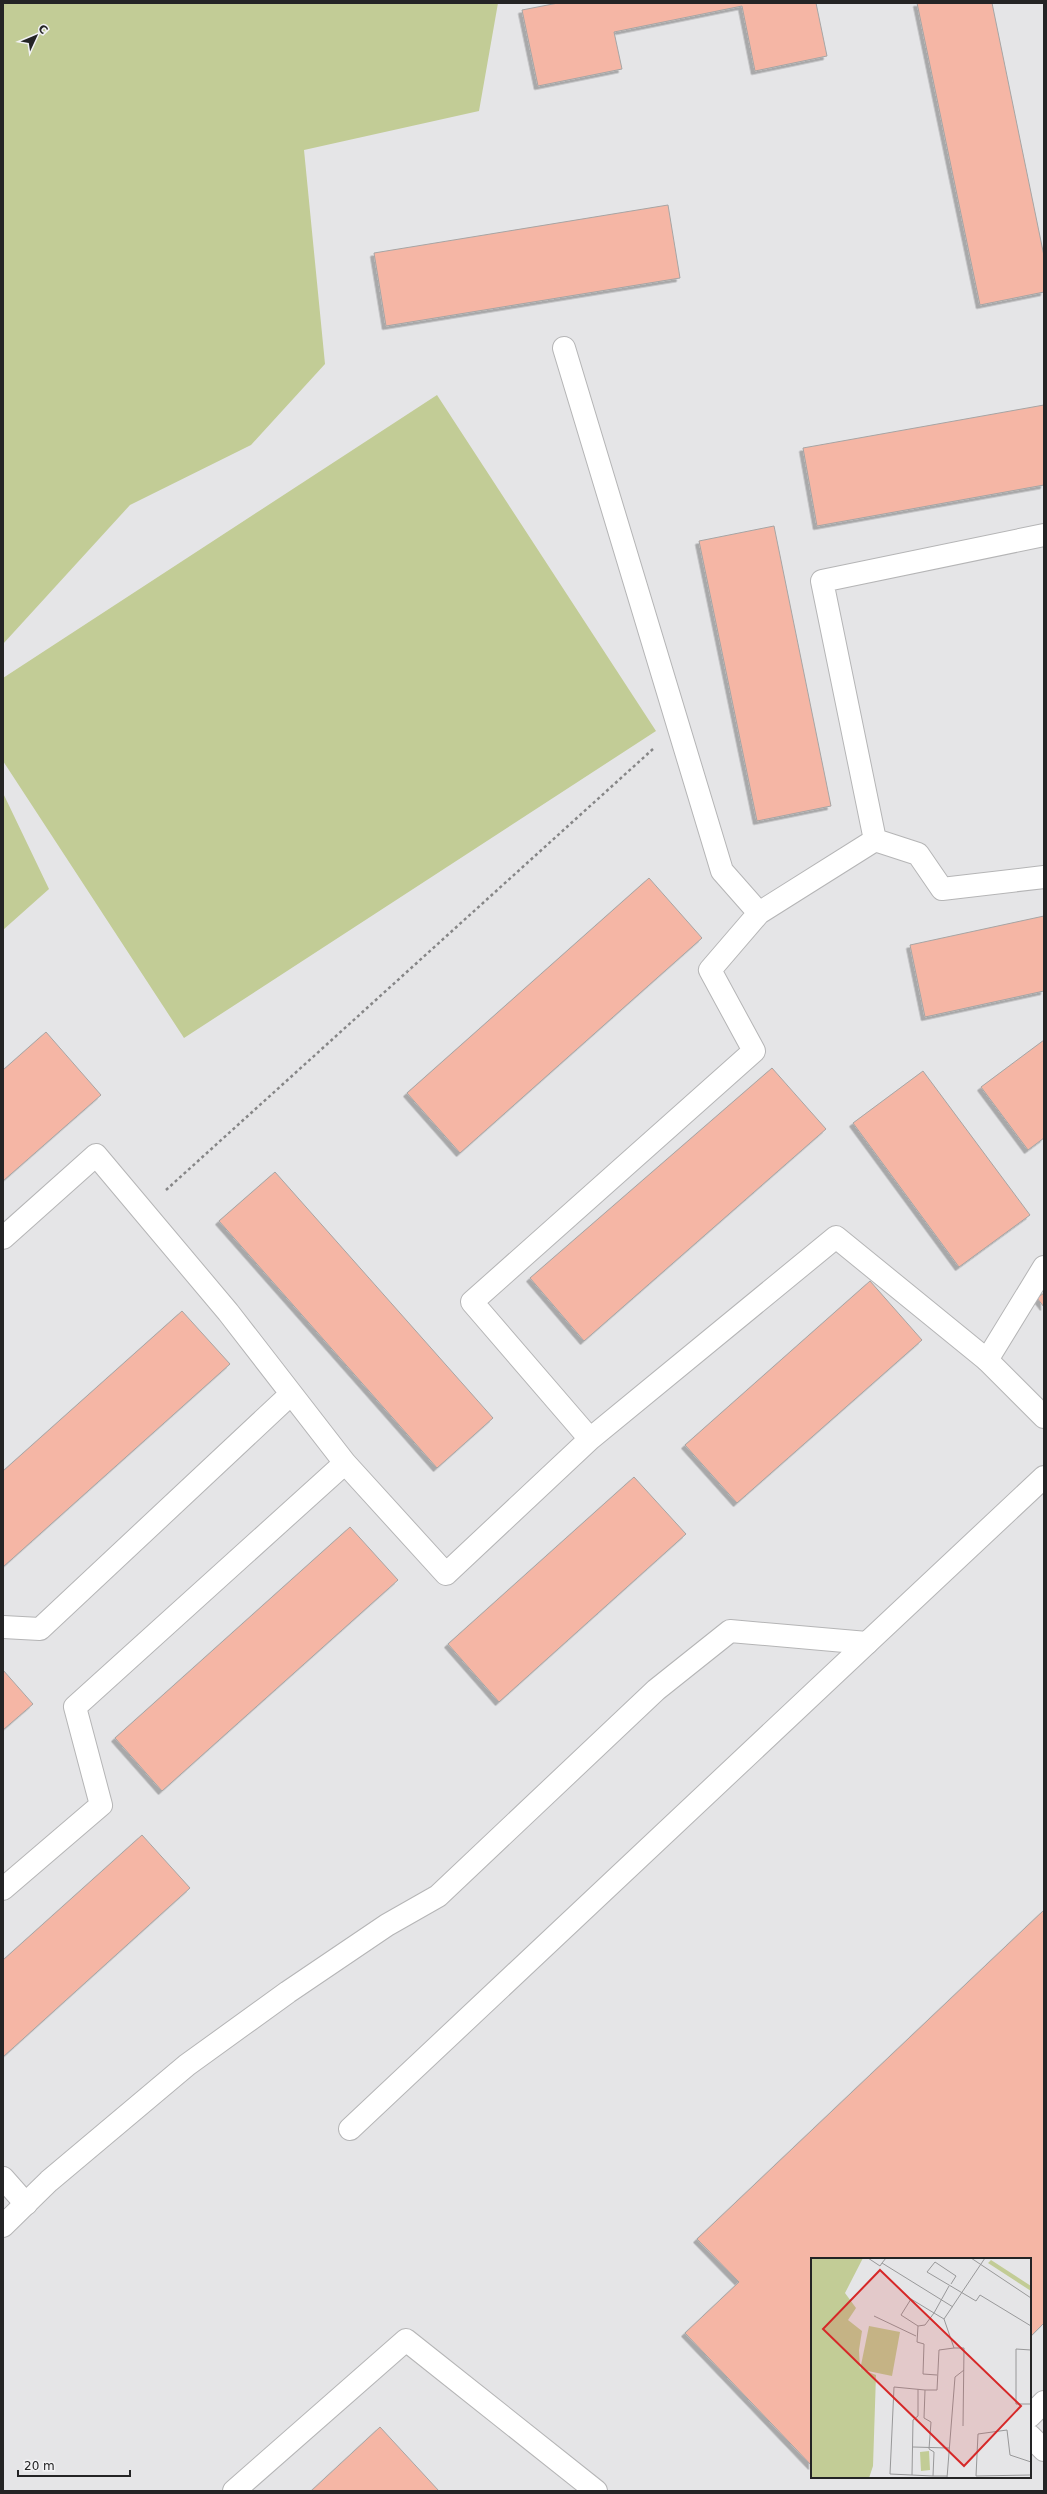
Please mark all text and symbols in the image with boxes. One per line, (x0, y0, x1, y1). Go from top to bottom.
north arrow (16, 16, 56, 56)
text: С (35, 22, 50, 37)
inset map (811, 2258, 1031, 2478)
scale bar (18, 2452, 130, 2478)
text: 20 m (24, 2459, 55, 2473)

